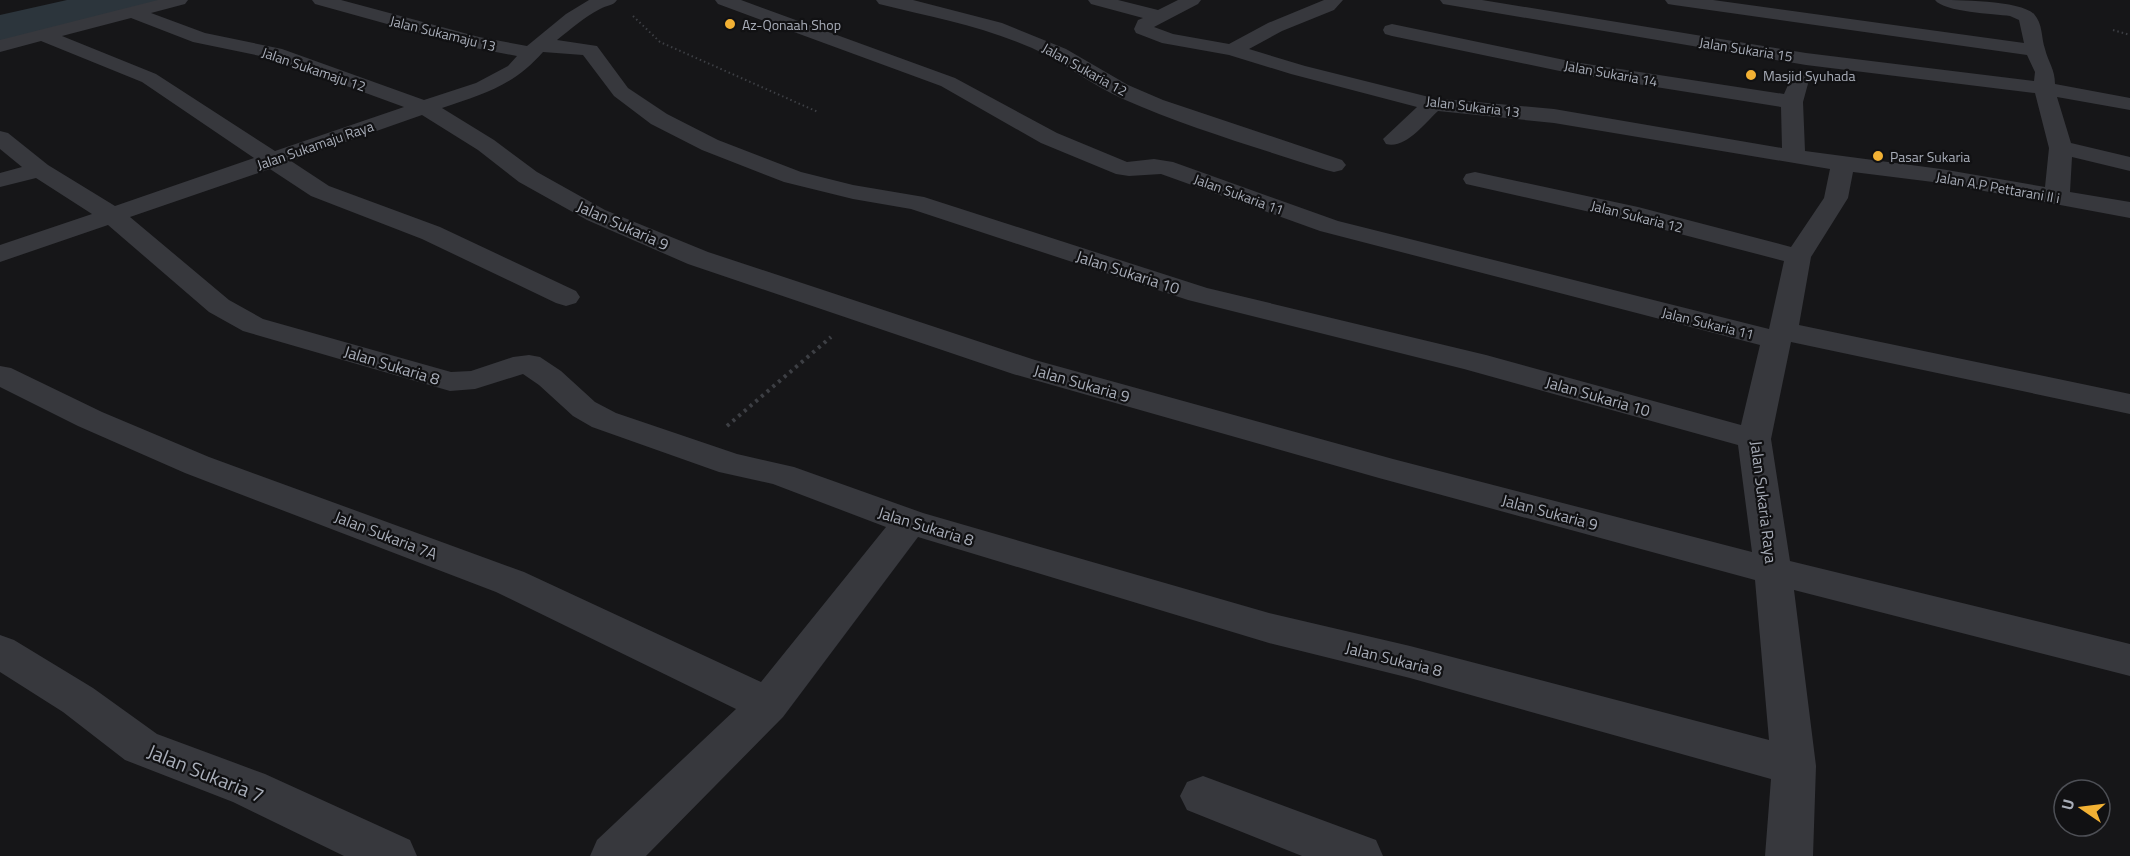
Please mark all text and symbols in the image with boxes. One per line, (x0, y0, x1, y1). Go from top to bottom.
street label: Jalan Sukamaju 13 (388, 10, 498, 56)
place label: Az-Qonaah Shop (742, 14, 841, 35)
marker: Az-Qonaah Shop (723, 17, 737, 31)
street label: Jalan Sukaria 15 (1698, 31, 1794, 67)
street label: Jalan Sukaria 12 (1039, 37, 1131, 101)
street label: Jalan Sukamaju 12 (259, 41, 369, 97)
street label: Jalan Sukaria 14 (1563, 54, 1659, 92)
place label: Masjid Syuhada (1763, 65, 1856, 86)
marker: Masjid Syuhada (1744, 68, 1758, 82)
street label: Jalan Sukaria 13 (1425, 90, 1521, 122)
street label: Jalan Sukamaju Raya (254, 115, 376, 175)
place label: Pasar Sukaria (1890, 146, 1970, 167)
marker: Pasar Sukaria (1871, 149, 1885, 163)
street label: Jalan A.P Pettarani II i (1934, 166, 2062, 208)
street label: Jalan Sukaria 11 (1191, 168, 1287, 220)
street label: Jalan Sukaria 9 (573, 194, 673, 256)
street label: Jalan Sukaria 12 (1589, 194, 1685, 238)
street label: Jalan Sukaria 10 (1073, 244, 1183, 300)
street label: Jalan Sukaria 11 (1660, 301, 1756, 345)
street label: Jalan Sukaria 8 (341, 339, 443, 391)
street label: Jalan Sukaria 9 (1031, 358, 1133, 408)
street label: Jalan Sukaria 10 (1543, 370, 1653, 422)
street label: Jalan Sukaria Raya (1745, 439, 1783, 565)
street label: Jalan Sukaria 9 (1499, 488, 1601, 536)
street label: Jalan Sukaria 8 (875, 500, 977, 552)
street label: Jalan Sukaria 7A (331, 504, 441, 566)
street label: Jalan Sukaria 8 (1343, 635, 1445, 683)
street label: Jalan Sukaria 7 (143, 735, 269, 811)
north arrow (2052, 778, 2112, 838)
text: U (2055, 796, 2080, 812)

